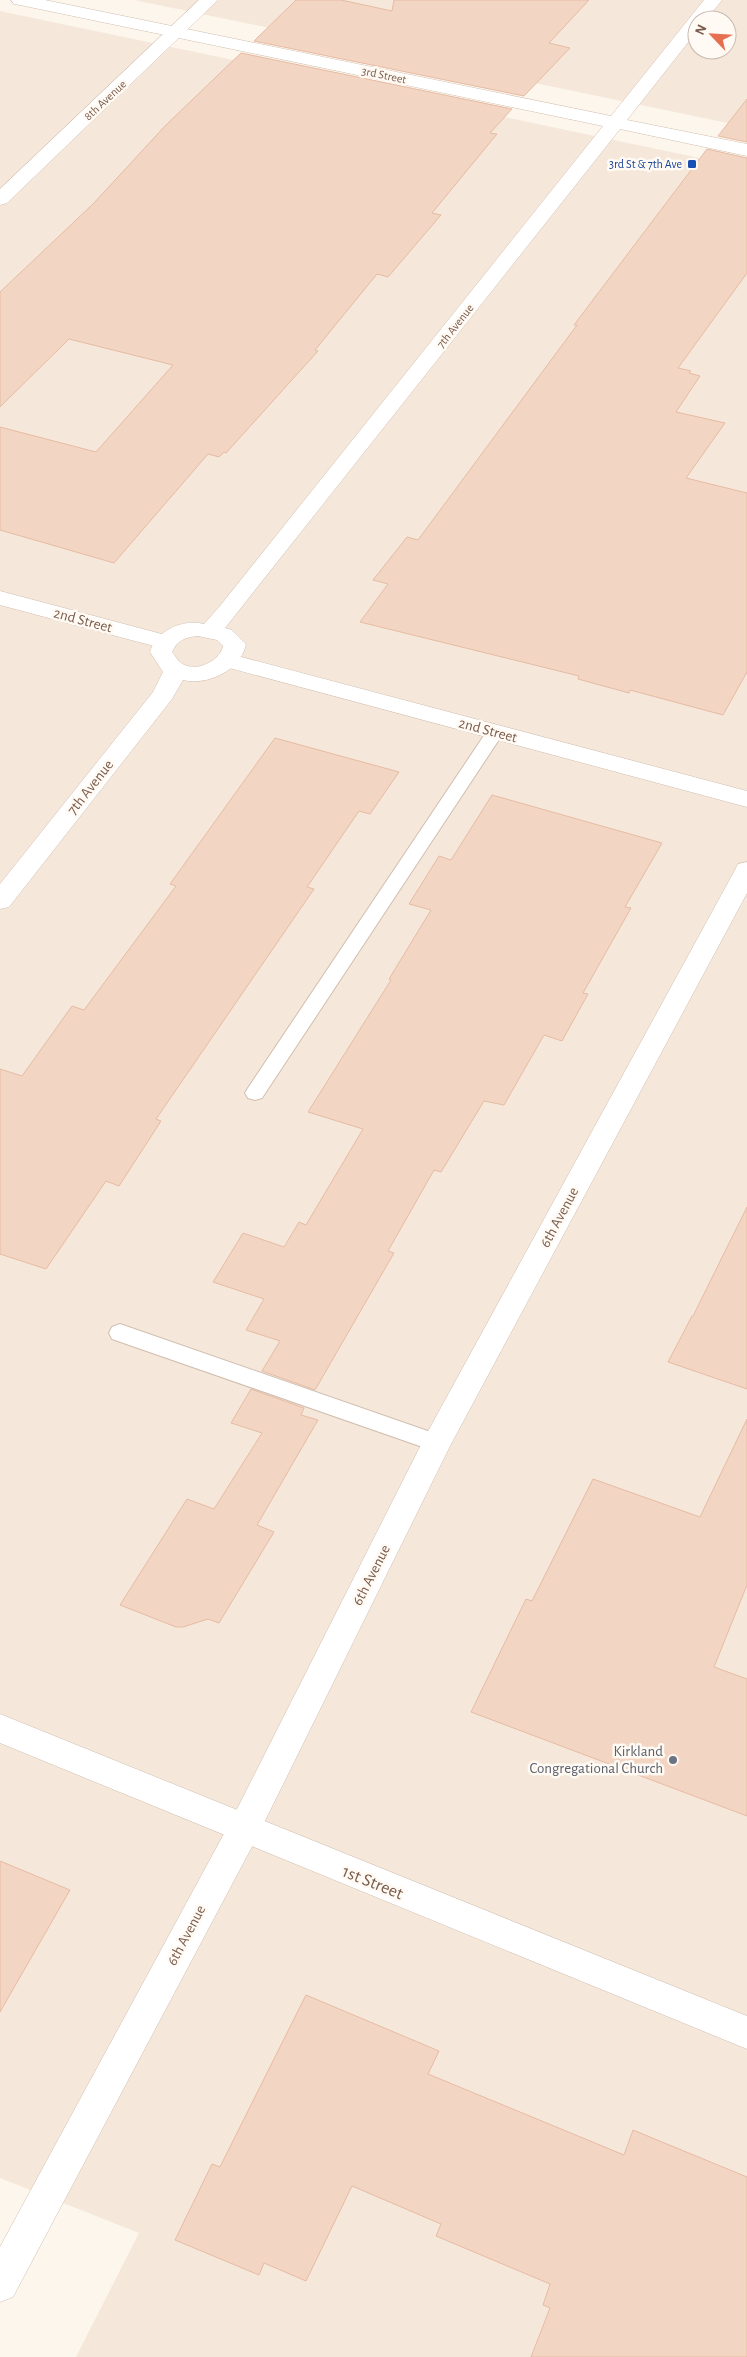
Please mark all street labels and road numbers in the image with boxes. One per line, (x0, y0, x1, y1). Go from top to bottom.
street label: 3rd Street (361, 64, 408, 86)
street label: 8th Avenue (82, 78, 128, 122)
street label: 7th Avenue (434, 302, 476, 350)
street label: 2nd Street (52, 605, 114, 636)
street label: 2nd Street (457, 715, 519, 746)
street label: 7th Avenue (64, 757, 116, 818)
street label: 6th Avenue (537, 1185, 582, 1250)
street label: 6th Avenue (350, 1542, 393, 1608)
street label: 1st Street (340, 1863, 406, 1903)
street label: 6th Avenue (164, 1903, 209, 1968)

